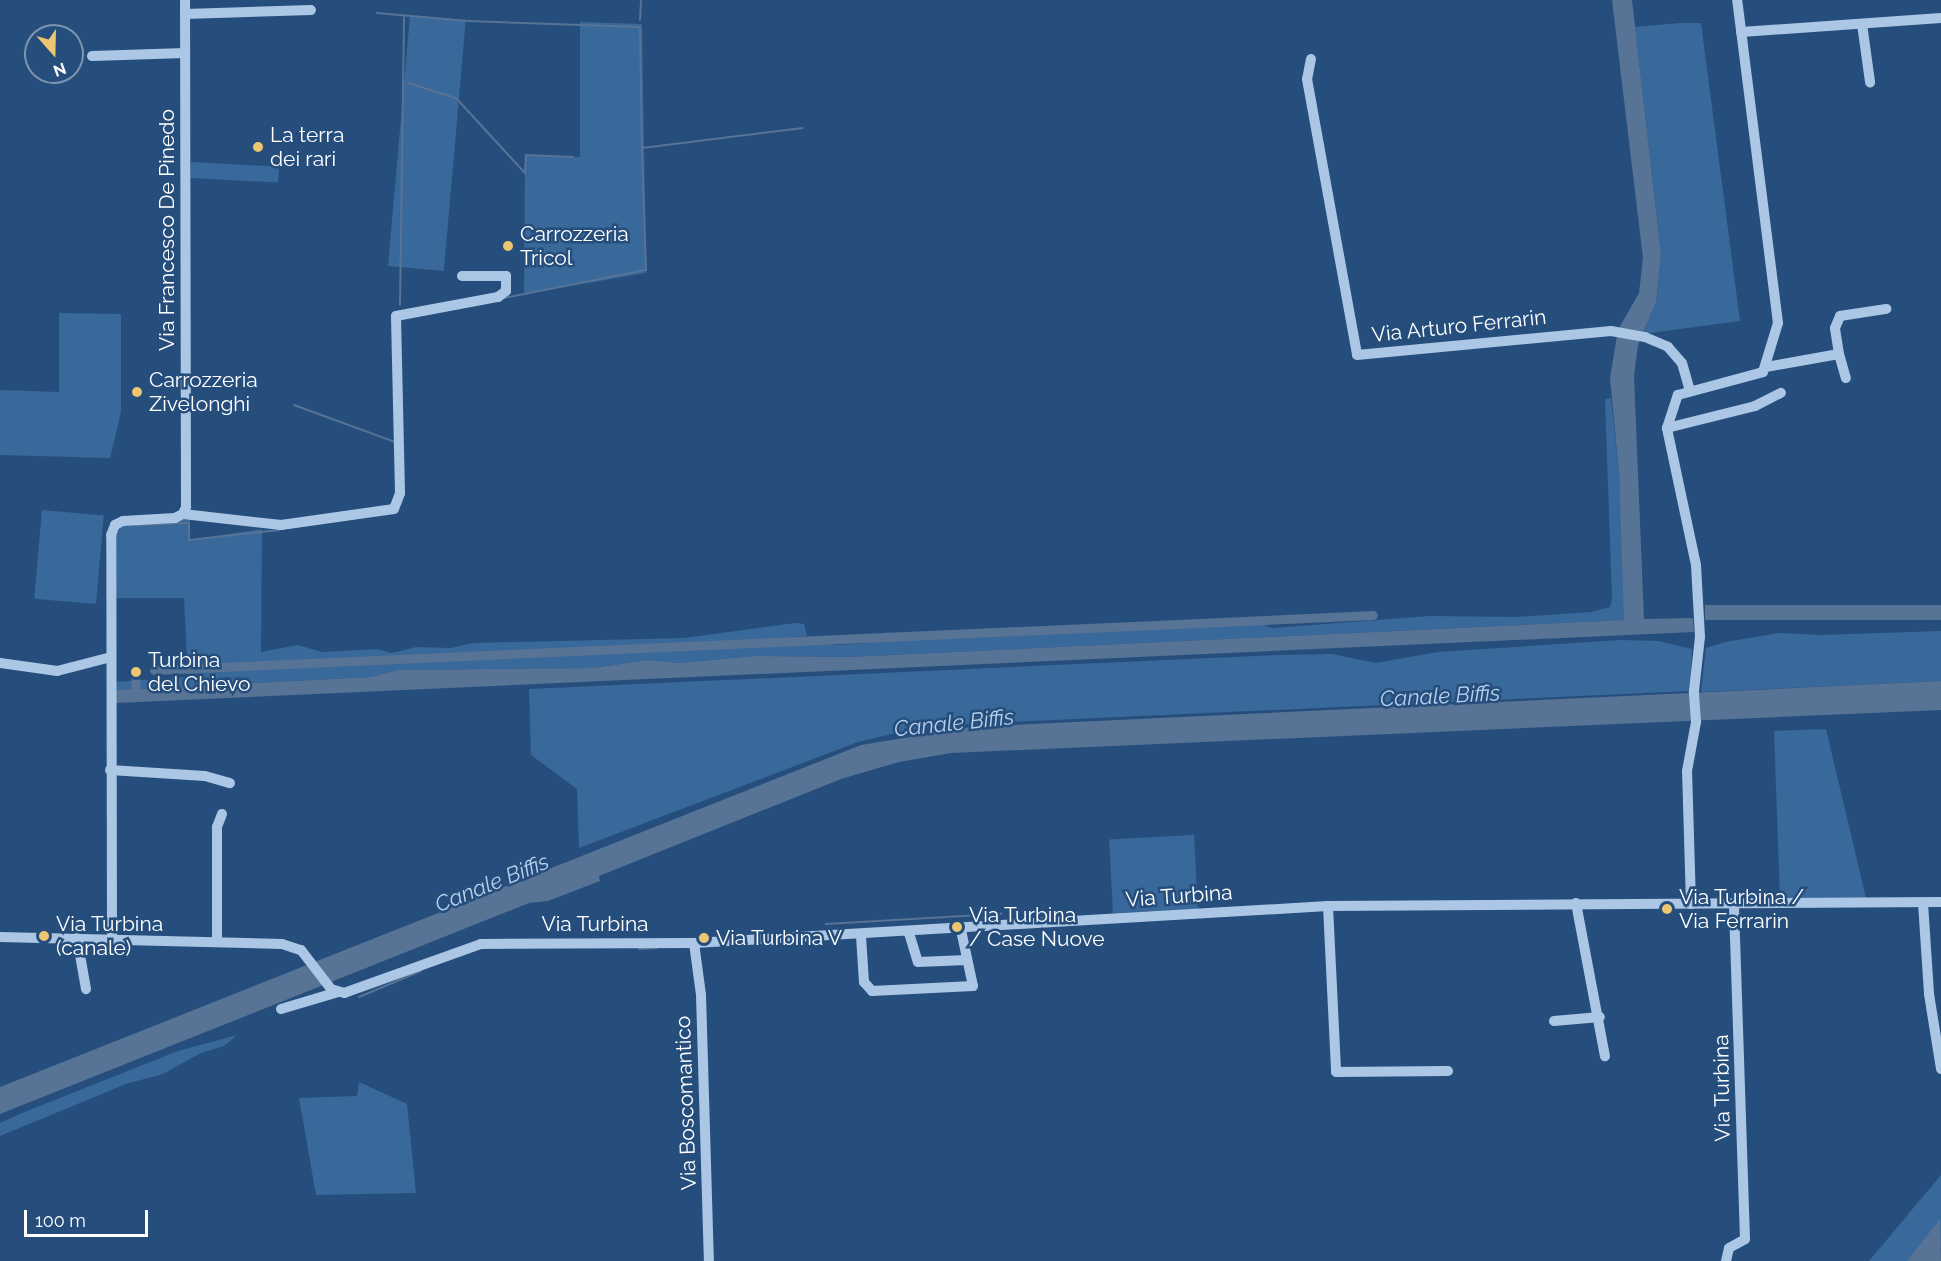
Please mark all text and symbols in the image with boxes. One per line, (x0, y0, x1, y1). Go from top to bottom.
north arrow (24, 24, 84, 84)
text: N (51, 58, 69, 81)
street label: Via Francesco De Pinedo (154, 109, 180, 351)
place label: La terra dei rari (270, 122, 344, 172)
marker: La terra dei rari (251, 140, 265, 154)
place label: Carrozzeria Tricol (520, 221, 629, 271)
marker: Carrozzeria Tricol (501, 239, 515, 253)
street label: Via Arturo Ferrarin (1370, 304, 1548, 348)
place label: Carrozzeria Zivelonghi (149, 367, 258, 417)
marker: Carrozzeria Zivelonghi (130, 385, 144, 399)
place label: Turbina del Chievo (148, 647, 251, 697)
marker: Turbina del Chievo (129, 665, 143, 679)
water label: Canale Biffis (1379, 680, 1501, 712)
water label: Canale Biffis (893, 704, 1015, 742)
water label: Canale Biffis (431, 848, 553, 918)
street label: Via Turbina (1124, 880, 1234, 912)
place label: Via Turbina / Via Ferrarin (1679, 884, 1805, 934)
place label: Via Turbina / Case Nuove (969, 902, 1105, 952)
marker: Via Turbina / Via Ferrarin (1660, 902, 1674, 916)
place label: Via Turbina (canale) (56, 911, 164, 961)
street label: Via Turbina (541, 911, 649, 937)
marker: Via Turbina / Case Nuove (950, 920, 964, 934)
place label: Via Turbina V (716, 925, 843, 951)
marker: Via Turbina (canale) (37, 929, 51, 943)
marker: Via Turbina V (697, 931, 711, 945)
street label: Via Boscomantico (670, 1015, 702, 1191)
street label: Via Turbina (1708, 1034, 1736, 1142)
scale bar (27, 1198, 152, 1236)
text: 100 m (35, 1210, 86, 1231)

